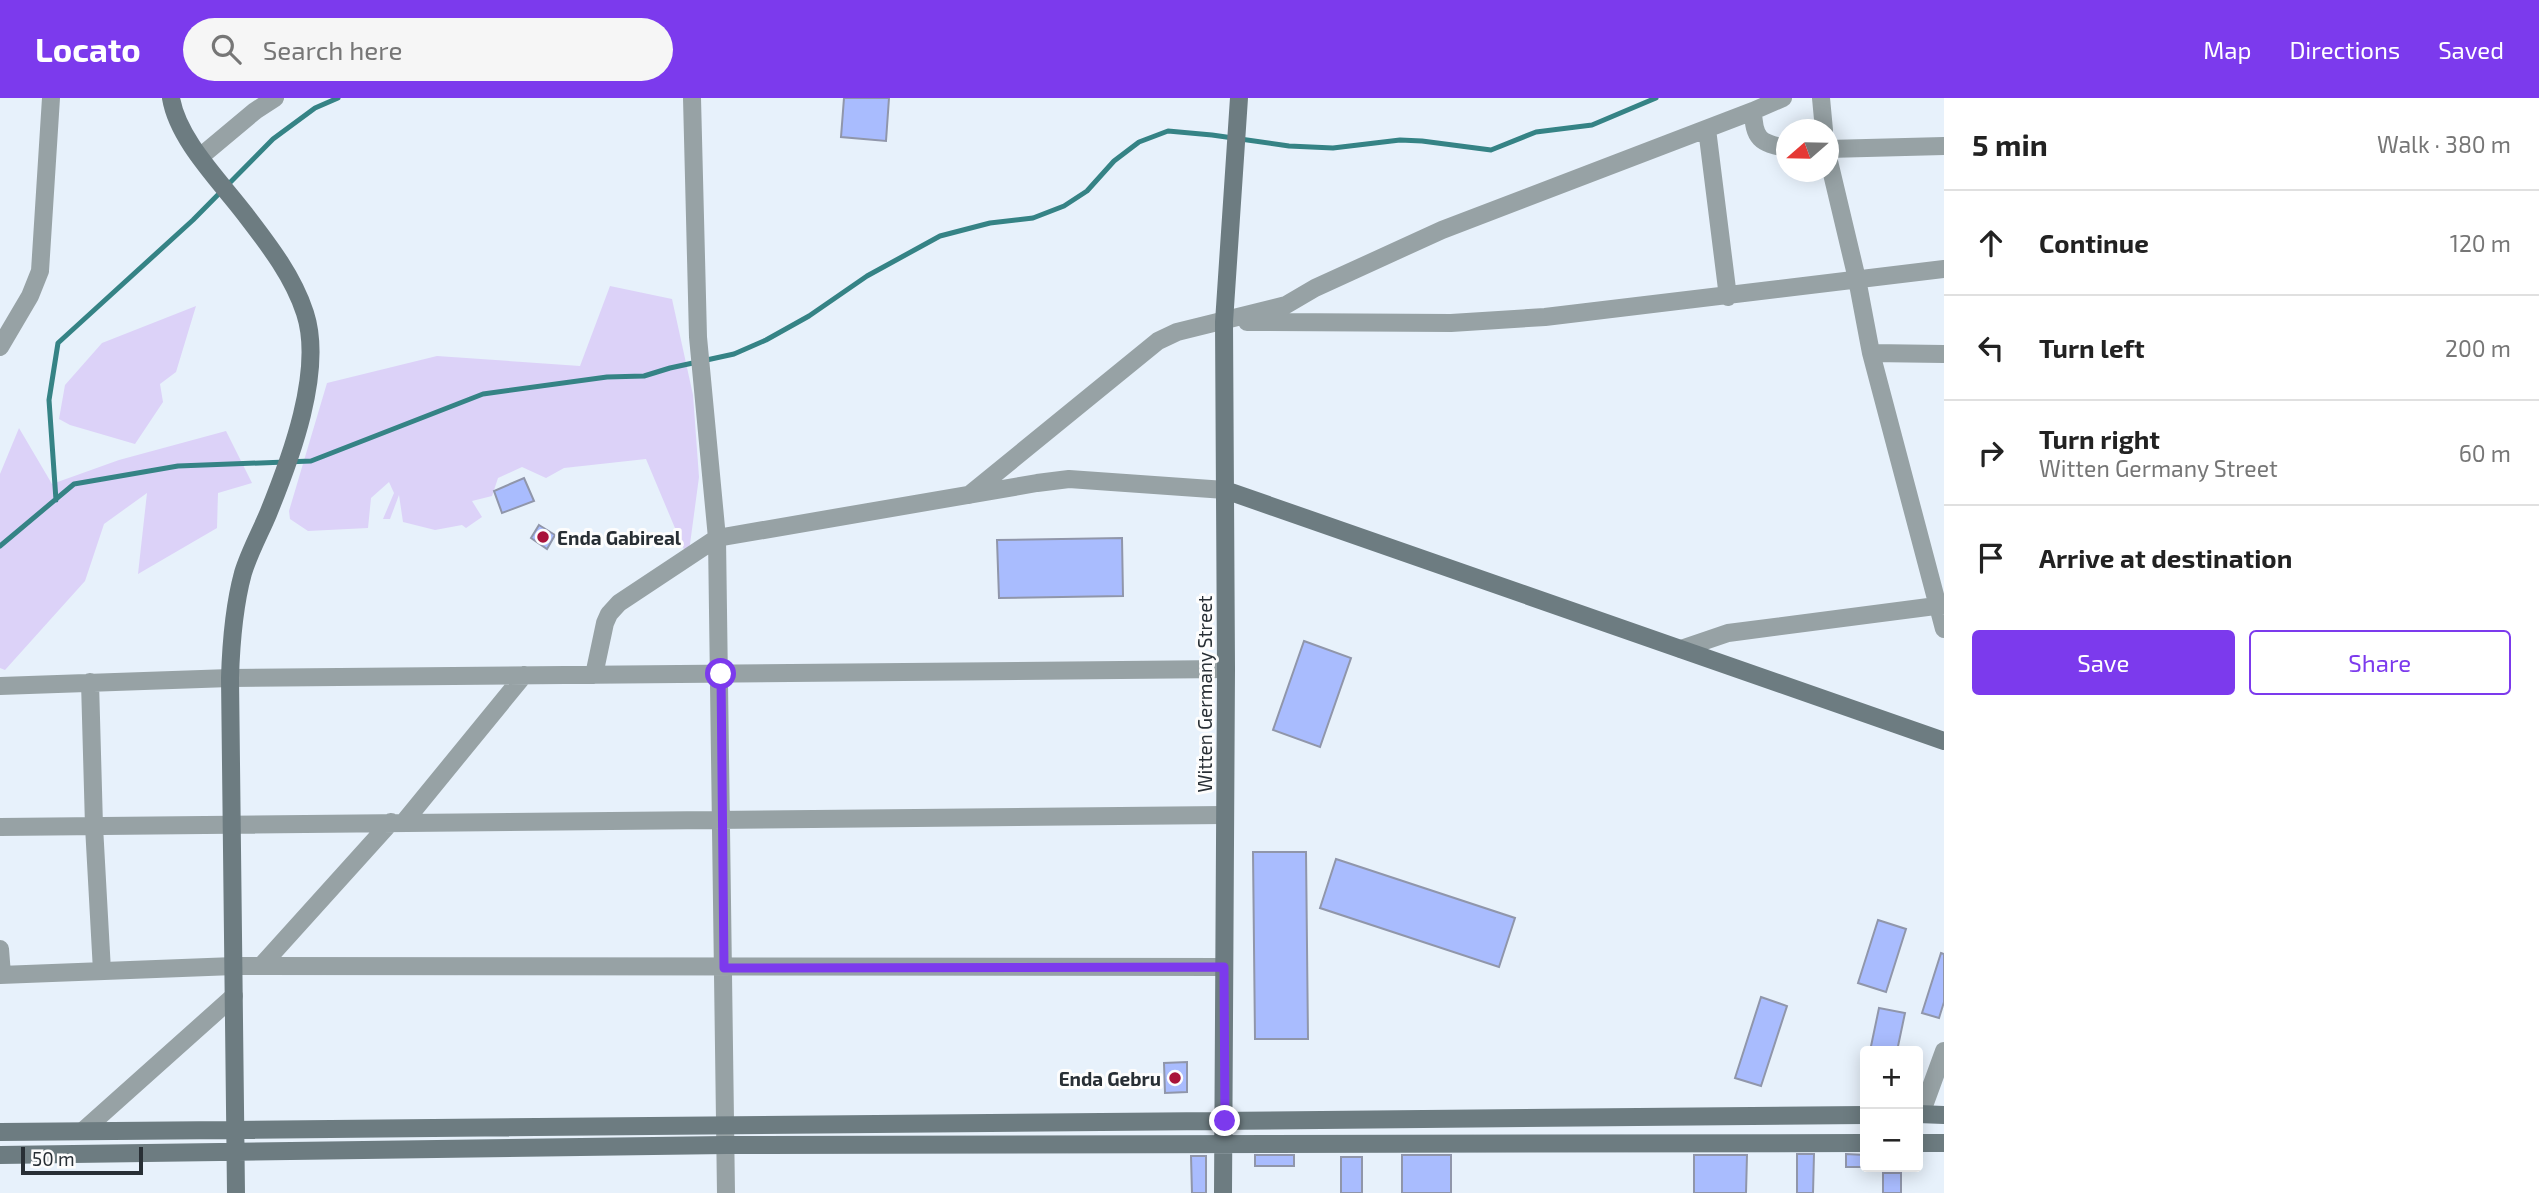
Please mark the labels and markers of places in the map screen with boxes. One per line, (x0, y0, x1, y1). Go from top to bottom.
place label: Enda Gabireal (557, 526, 682, 549)
marker: Enda Gabireal (535, 529, 551, 545)
place label: Enda Gebru (1059, 1067, 1161, 1090)
marker: Enda Gebru (1167, 1070, 1183, 1086)

